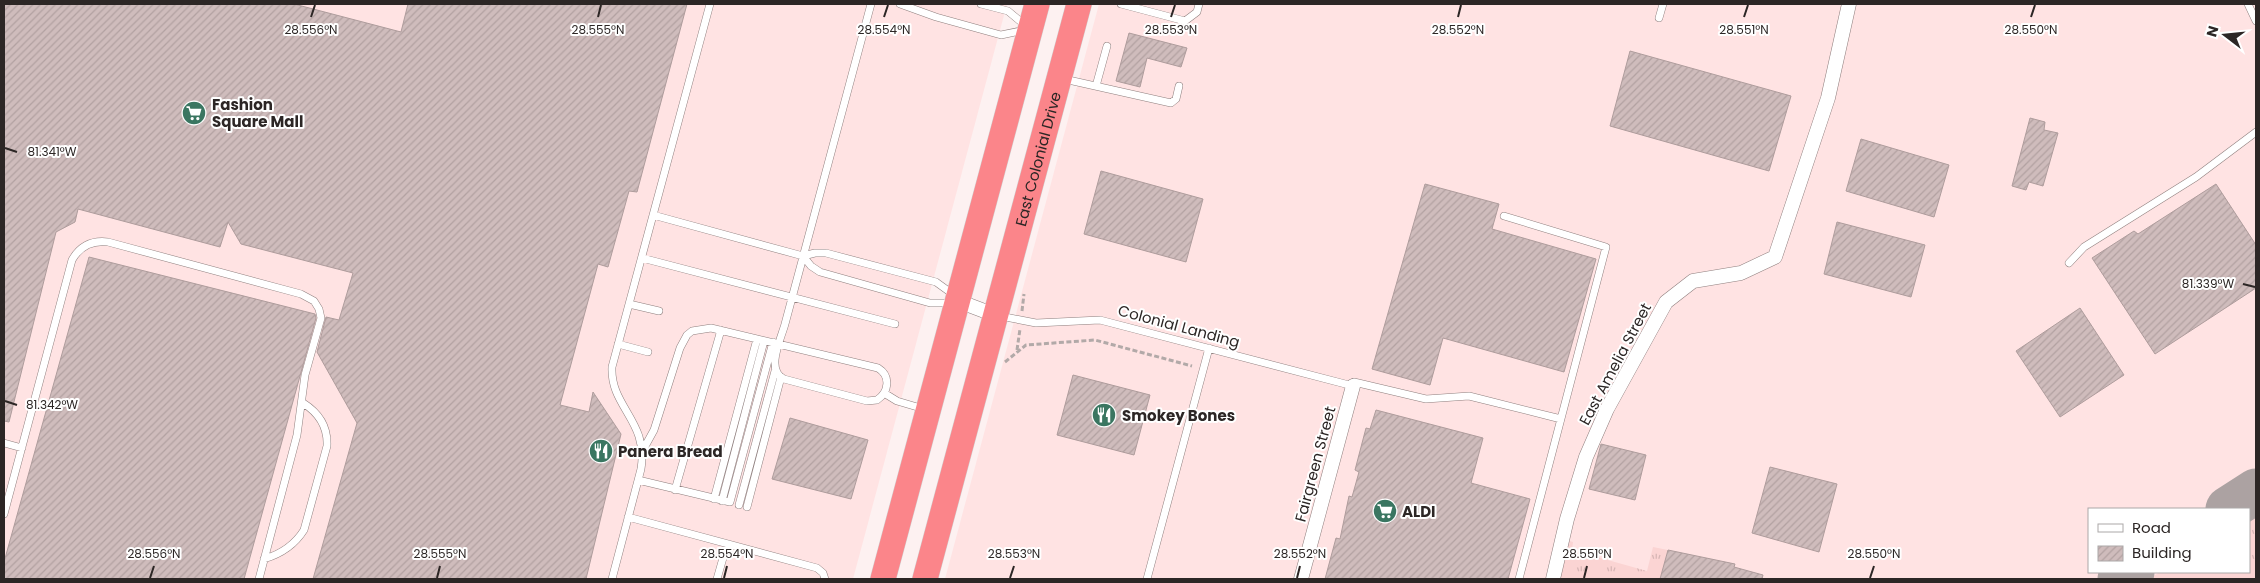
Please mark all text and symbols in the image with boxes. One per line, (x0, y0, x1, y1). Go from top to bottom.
north arrow (2200, 10, 2250, 60)
text: 28.556°N (284, 21, 338, 38)
text: 28.555°N (572, 21, 624, 38)
text: 28.554°N (858, 21, 910, 38)
text: 28.553°N (1145, 21, 1197, 38)
text: 28.552°N (1432, 21, 1484, 38)
text: 28.551°N (1719, 21, 1769, 38)
text: 28.550°N (2005, 21, 2057, 38)
text: N (2201, 24, 2224, 39)
street label: East Colonial Drive (1009, 89, 1066, 228)
place label: Fashion Square Mall (212, 94, 303, 132)
supermarket icon: Fashion Square Mall (181, 100, 207, 126)
text: 81.341°W (27, 143, 77, 160)
text: 81.339°W (2182, 275, 2234, 292)
street label: East Amelia Street (1574, 299, 1656, 429)
street label: Colonial Landing (1116, 300, 1242, 352)
text: 81.342°W (26, 396, 78, 413)
restaurant icon: Smokey Bones (1091, 402, 1117, 428)
street label: Fairgreen Street (1289, 404, 1341, 524)
place label: Smokey Bones (1122, 405, 1235, 426)
restaurant icon: Panera Bread (588, 438, 614, 464)
place label: Panera Bread (618, 441, 723, 462)
supermarket icon: ALDI (1372, 498, 1398, 524)
place label: ALDI (1402, 501, 1436, 522)
legend (2088, 508, 2250, 573)
text: Road (2132, 517, 2171, 538)
text: Building (2132, 542, 2192, 563)
text: 28.556°N (127, 545, 181, 562)
text: 28.555°N (414, 545, 466, 562)
text: 28.554°N (701, 545, 753, 562)
text: 28.553°N (988, 545, 1040, 562)
text: 28.552°N (1274, 545, 1326, 562)
text: 28.551°N (1562, 545, 1612, 562)
text: 28.550°N (1848, 545, 1900, 562)

